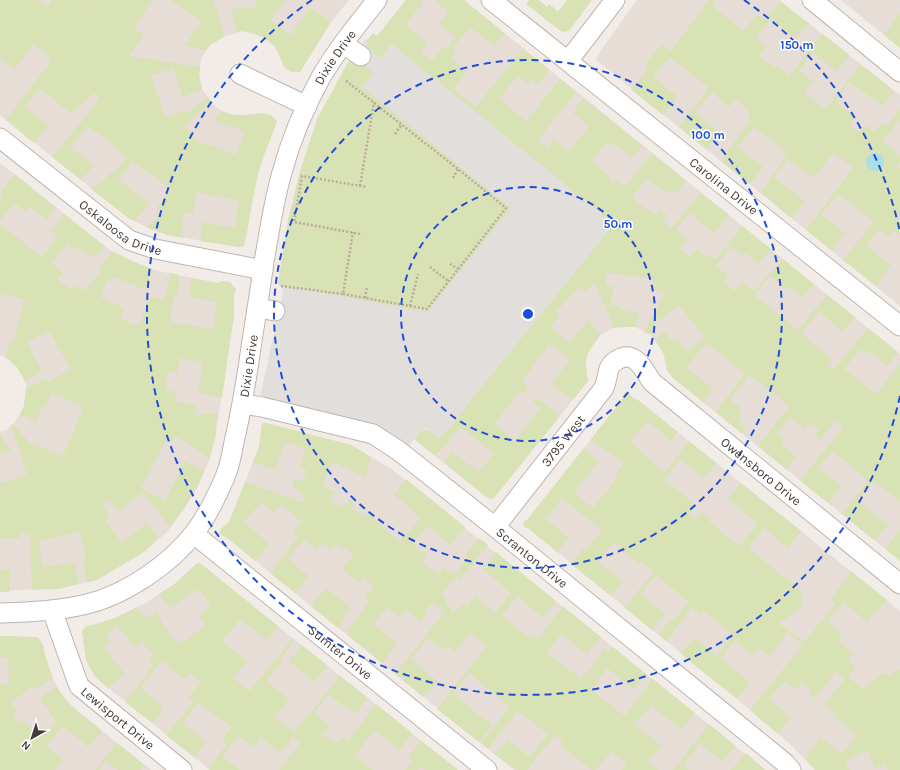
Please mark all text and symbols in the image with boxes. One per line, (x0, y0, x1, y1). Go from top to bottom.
street label: Dixie Drive (311, 26, 359, 87)
text: 150 m (780, 38, 814, 52)
text: 100 m (691, 128, 725, 142)
street label: Carolina Drive (687, 154, 761, 218)
street label: Oskaloosa Drive (76, 196, 163, 258)
text: 50 m (604, 217, 633, 231)
centre of rings (521, 307, 535, 321)
street label: Dixie Drive (236, 333, 260, 398)
street label: 3795 West (538, 412, 588, 469)
street label: Owensboro Drive (718, 434, 805, 508)
street label: Scranton Drive (494, 524, 571, 591)
street label: Sumter Drive (305, 622, 376, 682)
street label: Lewisport Drive (78, 683, 158, 752)
north arrow (12, 718, 52, 758)
text: N (19, 738, 33, 753)

